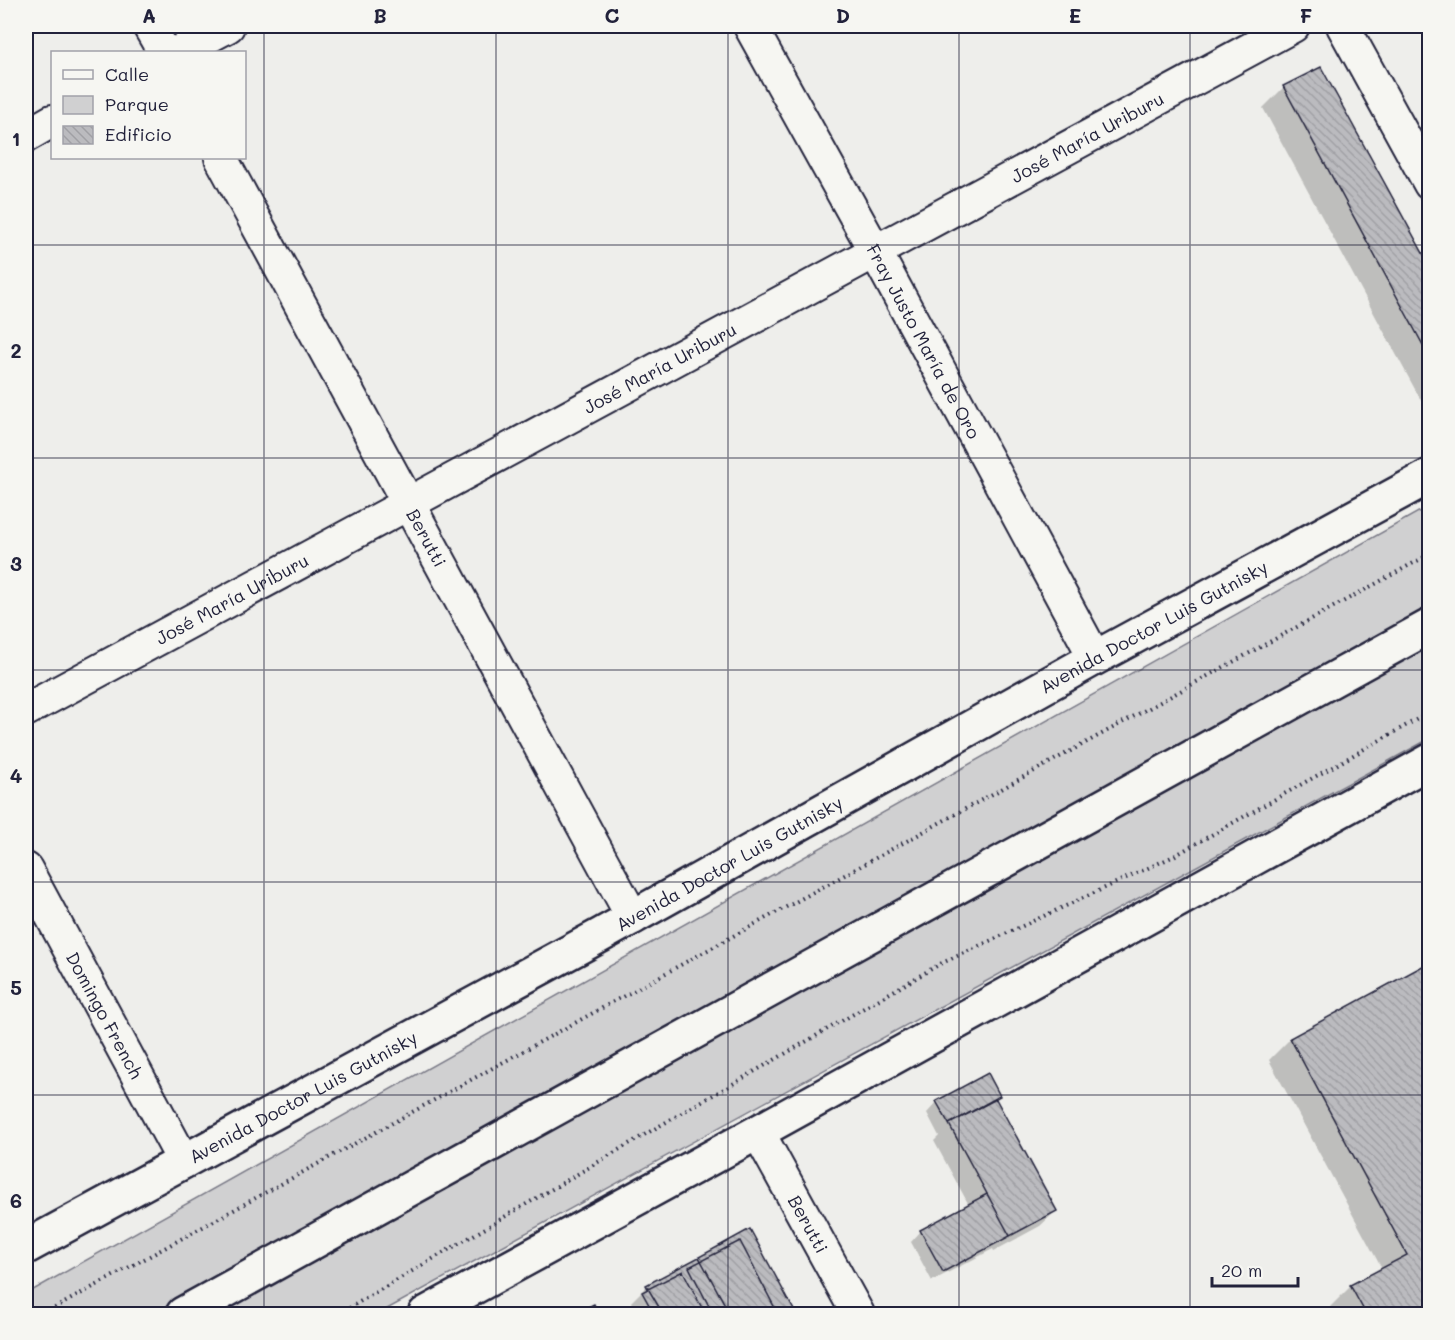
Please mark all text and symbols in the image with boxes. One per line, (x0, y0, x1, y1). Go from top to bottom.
text: A (142, 2, 156, 28)
text: B (373, 2, 387, 28)
text: C (605, 2, 620, 28)
text: D (836, 2, 850, 28)
text: E (1069, 2, 1081, 28)
text: F (1300, 2, 1313, 28)
legend (51, 51, 246, 159)
text: Calle (105, 62, 149, 86)
street label: José María Uriburu (1007, 86, 1168, 188)
text: Parque (105, 92, 169, 116)
text: Edificio (105, 122, 172, 146)
text: 1 (12, 125, 20, 151)
street label: Fray Justo María de Oro (861, 240, 986, 443)
street label: José María Uriburu (579, 317, 740, 419)
text: 2 (10, 337, 22, 363)
street label: Berutti (401, 505, 452, 571)
street label: José María Uriburu (151, 548, 313, 650)
text: 3 (10, 550, 22, 576)
street label: Avenida Doctor Luis Gutnisky (1035, 555, 1272, 699)
text: 4 (10, 762, 23, 788)
street label: Avenida Doctor Luis Gutnisky (612, 790, 847, 936)
street label: Domingo French (61, 947, 149, 1083)
text: 5 (10, 974, 22, 1000)
street label: Avenida Doctor Luis Gutnisky (185, 1025, 421, 1168)
text: 6 (10, 1187, 22, 1213)
street label: Berutti (783, 1191, 834, 1257)
scale bar (1212, 1250, 1298, 1288)
text: 20 m (1221, 1258, 1262, 1282)

